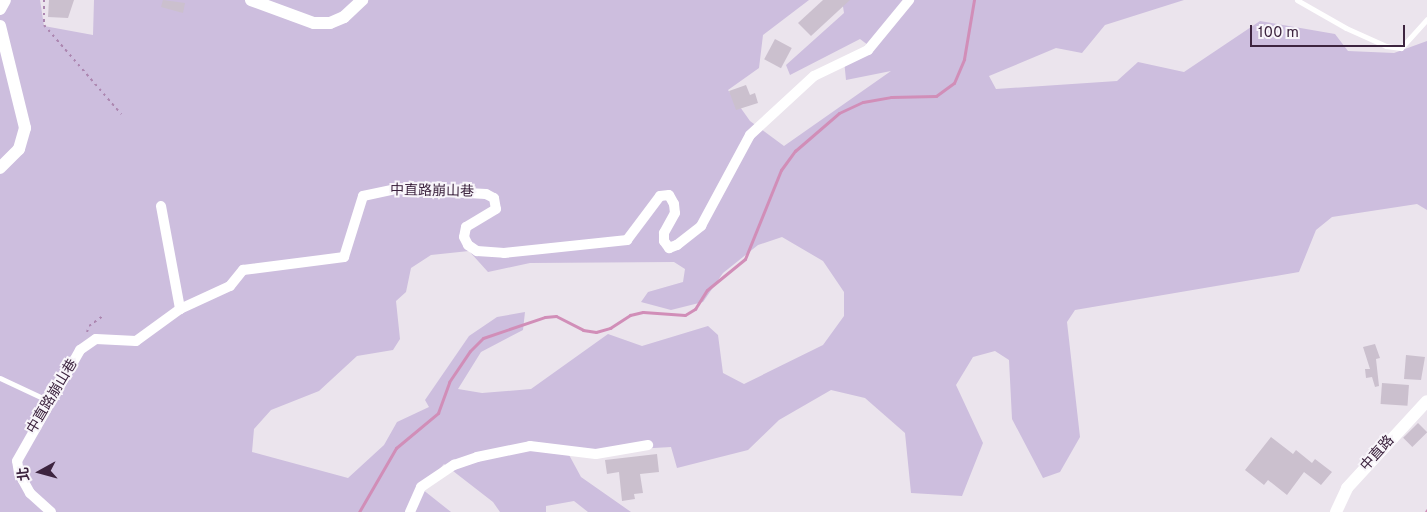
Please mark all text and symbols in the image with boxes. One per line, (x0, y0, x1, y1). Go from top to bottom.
scale bar (1252, 15, 1407, 47)
text: 100 m (1258, 24, 1299, 43)
street label: 中直路崩山巷 (390, 183, 474, 201)
street label: 中直路崩山巷 (24, 357, 82, 437)
street label: 中直路 (1358, 433, 1398, 475)
north arrow (15, 447, 65, 497)
text: 北 (15, 466, 34, 482)

